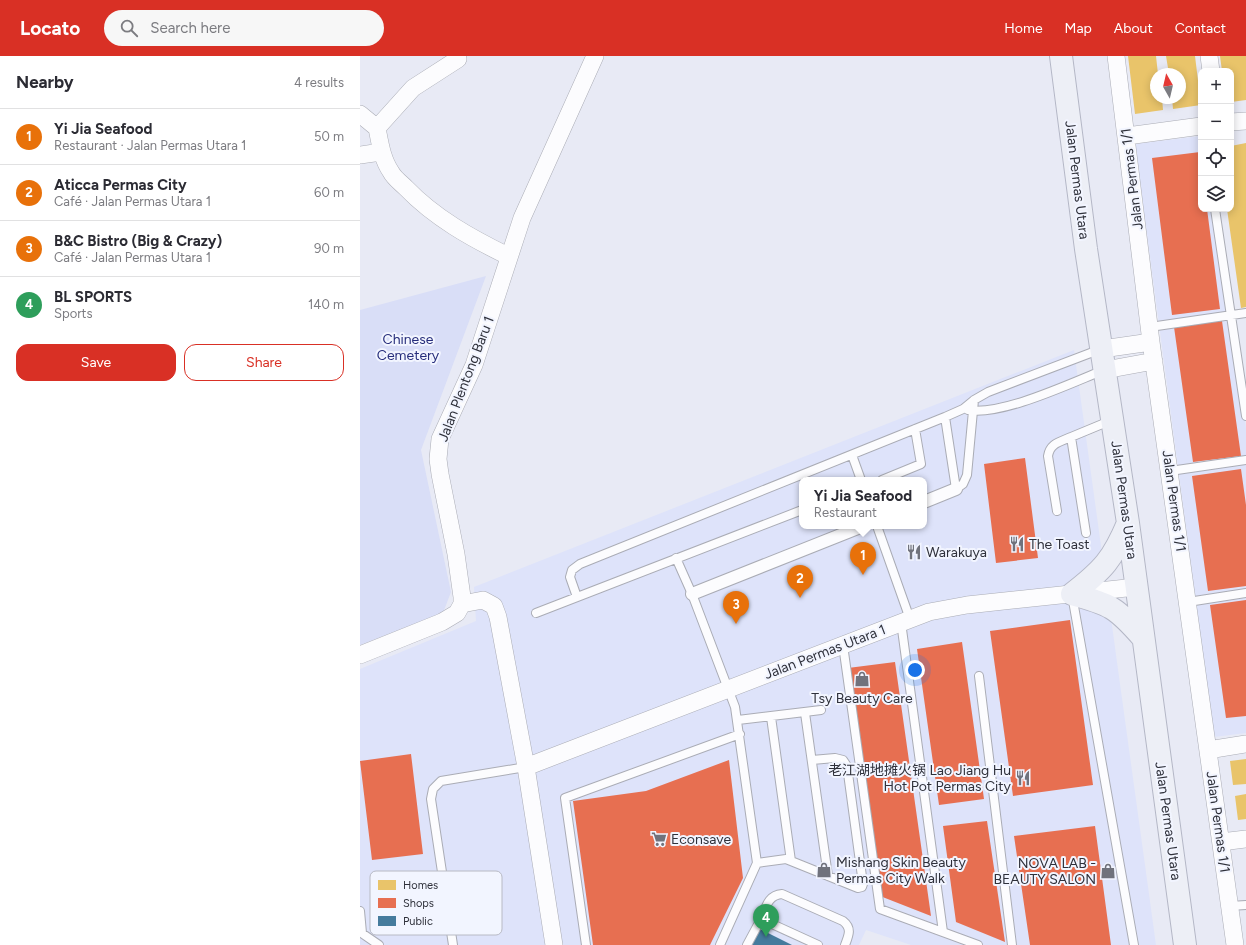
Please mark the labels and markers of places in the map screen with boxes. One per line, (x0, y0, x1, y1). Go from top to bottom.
restaurant icon: The Toast (1008, 535, 1026, 553)
place label: The Toast (1029, 536, 1090, 553)
pin: 1 (850, 542, 876, 575)
restaurant icon: Warakuya (905, 543, 923, 561)
place label: Warakuya (926, 544, 987, 561)
pin: 2 (787, 565, 813, 598)
pin: 3 (723, 591, 749, 624)
shop icon: Tsy Beauty Care (853, 670, 871, 688)
place label: Tsy Beauty Care (811, 690, 913, 707)
place label: 老江湖地摊火锅 Lao Jiang Hu Hot Pot Permas City (828, 762, 1012, 795)
restaurant icon: 老江湖地摊火锅 Lao Jiang Hu Hot Pot Permas City (1014, 769, 1032, 787)
supermarket icon: Econsave (650, 830, 668, 848)
place label: Econsave (671, 831, 731, 848)
place label: Mishang Skin Beauty Permas City Walk (836, 854, 966, 887)
place label: NOVA LAB - BEAUTY SALON (993, 855, 1096, 888)
shop icon: Mishang Skin Beauty Permas City Walk (815, 861, 833, 879)
shop icon: NOVA LAB - BEAUTY SALON (1099, 862, 1117, 880)
pin: 4 (753, 904, 779, 937)

